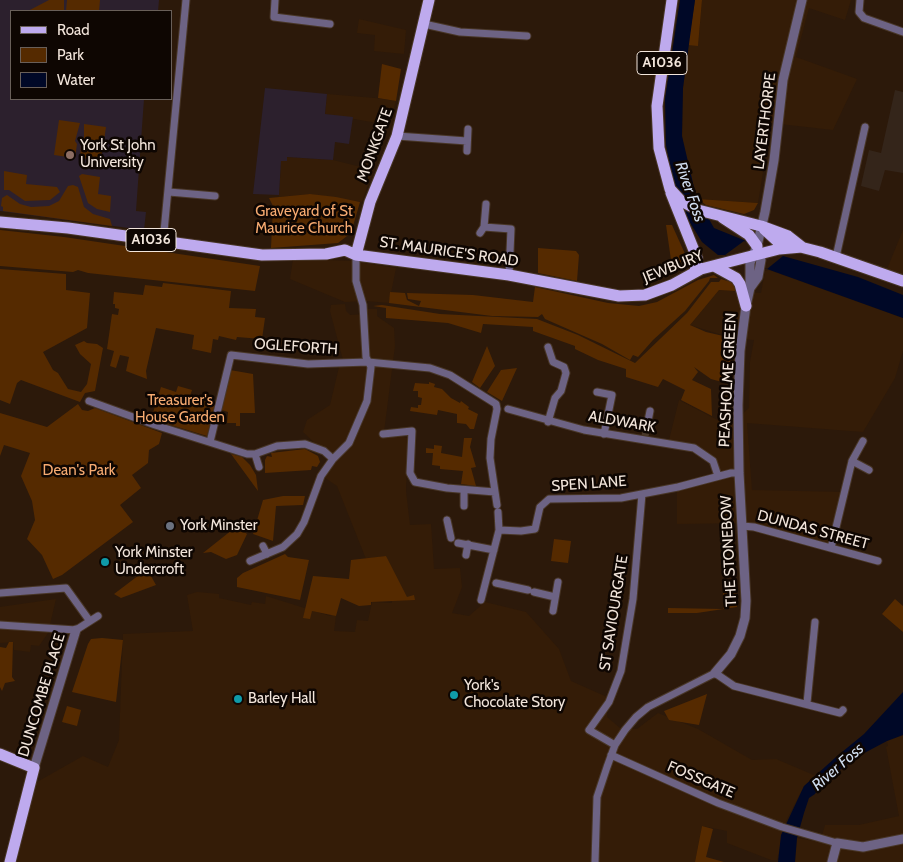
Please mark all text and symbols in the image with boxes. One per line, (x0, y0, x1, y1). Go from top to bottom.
legend (10, 10, 172, 100)
text: Road (57, 21, 90, 39)
text: Park (57, 46, 84, 64)
road number: A1036 (637, 52, 687, 74)
text: Water (57, 71, 95, 89)
street label: LAYERTHORPE (750, 72, 780, 170)
street label: MONKGATE (353, 106, 397, 184)
place label: York St John University (80, 137, 156, 172)
marker: York St John University (64, 149, 76, 161)
water label: River Foss (671, 159, 709, 225)
park label: Graveyard of St Maurice Church (255, 203, 353, 238)
road number: A1036 (126, 228, 176, 252)
street label: ST. MAURICE'S ROAD (378, 233, 520, 271)
street label: JEWBURY (640, 247, 706, 287)
street label: PEASHOLME GREEN (715, 312, 741, 448)
street label: OGLEFORTH (253, 335, 339, 359)
park label: Treasurer's House Garden (135, 392, 225, 427)
street label: ALDWARK (587, 407, 657, 437)
park label: Dean's Park (43, 462, 115, 480)
street label: SPEN LANE (551, 472, 627, 496)
street label: THE STONEBOW (717, 495, 741, 607)
street label: DUNDAS STREET (755, 506, 871, 554)
place label: York Minster (180, 517, 258, 535)
marker: York Minster (164, 520, 176, 532)
place label: York Minster Undercroft (115, 544, 193, 579)
street label: ST SAVIOURGATE (596, 554, 632, 672)
marker: York Minster Undercroft (99, 556, 111, 568)
street label: DUNCOMBE PLACE (15, 631, 69, 759)
place label: York's Chocolate Story (464, 677, 565, 712)
marker: York's Chocolate Story (448, 689, 460, 701)
place label: Barley Hall (248, 690, 316, 708)
marker: Barley Hall (232, 693, 244, 705)
water label: River Foss (808, 739, 868, 795)
street label: FOSSGATE (665, 758, 737, 802)

